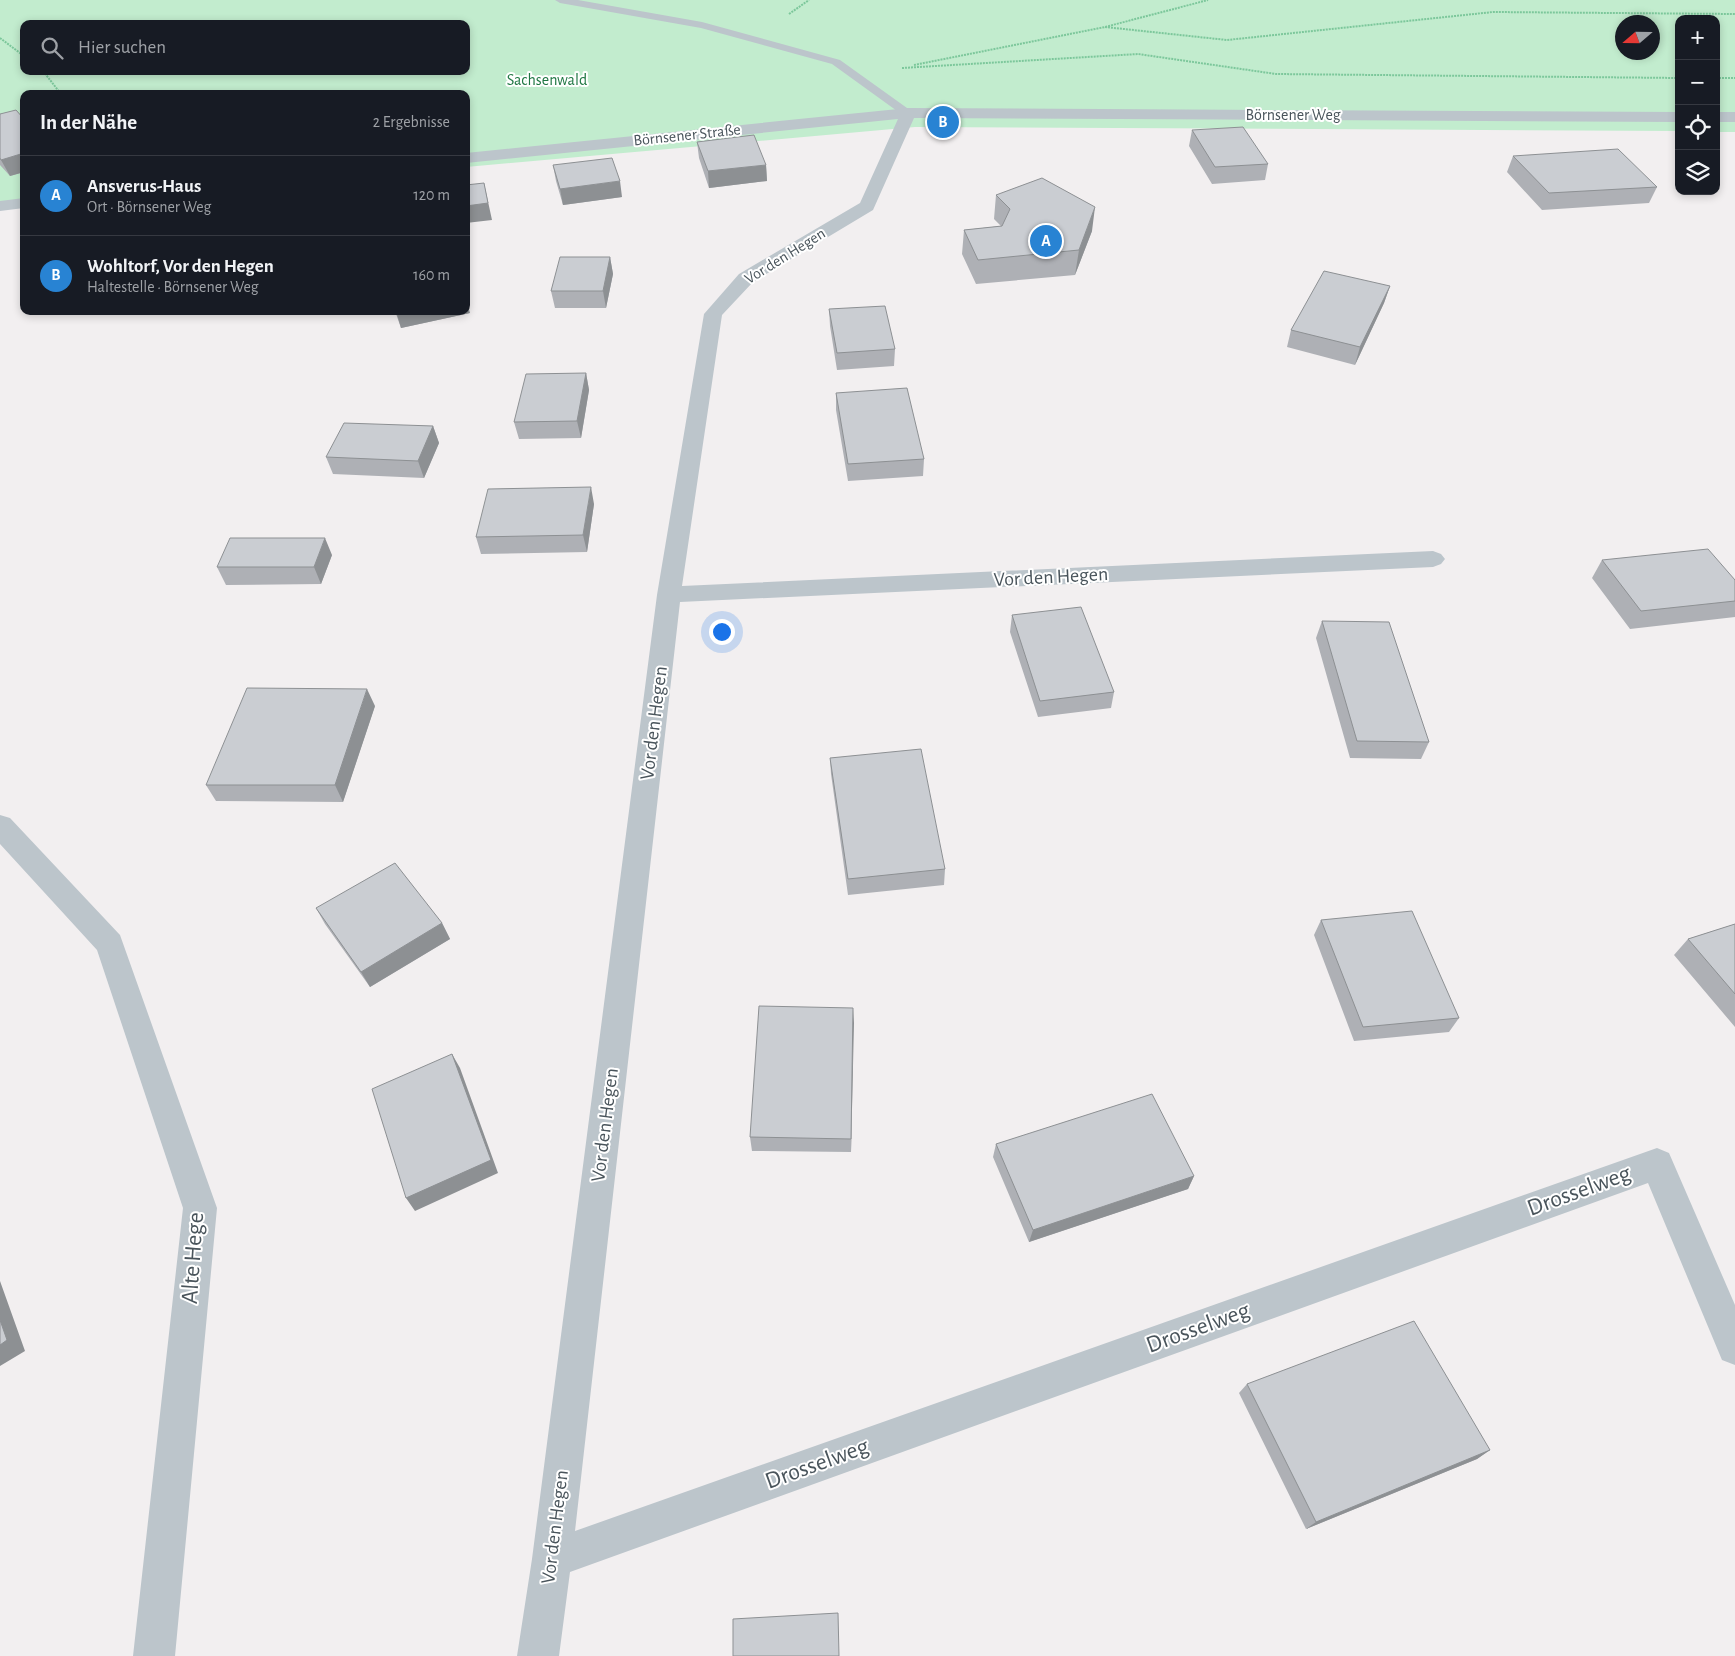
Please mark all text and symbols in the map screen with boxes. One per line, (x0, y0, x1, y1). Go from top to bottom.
north arrow (1615, 15, 1660, 60)
map controls (1675, 15, 1720, 195)
button: + (1675, 15, 1720, 60)
search box (20, 20, 470, 75)
icon: search (38, 34, 66, 62)
text: Hier suchen (78, 38, 166, 57)
button: − (1675, 60, 1720, 105)
park label: Sachsenwald (507, 72, 587, 88)
pin: B (927, 103, 959, 141)
button: locate (1675, 105, 1720, 150)
street label: Börnsener Weg (1246, 107, 1341, 123)
text: In der Nähe (40, 112, 137, 133)
text: 2 Ergebnisse (373, 114, 450, 130)
street label: Börnsener Straße (633, 121, 741, 149)
button: layers (1675, 150, 1720, 195)
text: Ansverus-Haus (87, 177, 201, 196)
text: A (51, 187, 61, 203)
text: 120 m (413, 187, 450, 203)
text: Ort · Börnsener Weg (87, 199, 211, 215)
pin: A (1030, 222, 1062, 260)
street label: Vor den Hegen (742, 225, 828, 287)
text: Wohltorf, Vor den Hegen (87, 257, 274, 276)
text: B (51, 267, 61, 283)
text: 160 m (413, 267, 450, 283)
text: Haltestelle · Börnsener Weg (87, 279, 259, 295)
street label: Vor den Hegen (993, 564, 1109, 590)
your location (709, 619, 735, 645)
street label: Vor den Hegen (637, 665, 671, 781)
street label: Vor den Hegen (588, 1067, 622, 1183)
street label: Drosselweg (1524, 1161, 1634, 1221)
street label: Alte Hege (178, 1211, 208, 1305)
street label: Drosselweg (1143, 1298, 1253, 1358)
street label: Drosselweg (762, 1434, 872, 1494)
street label: Vor den Hegen (538, 1469, 572, 1585)

